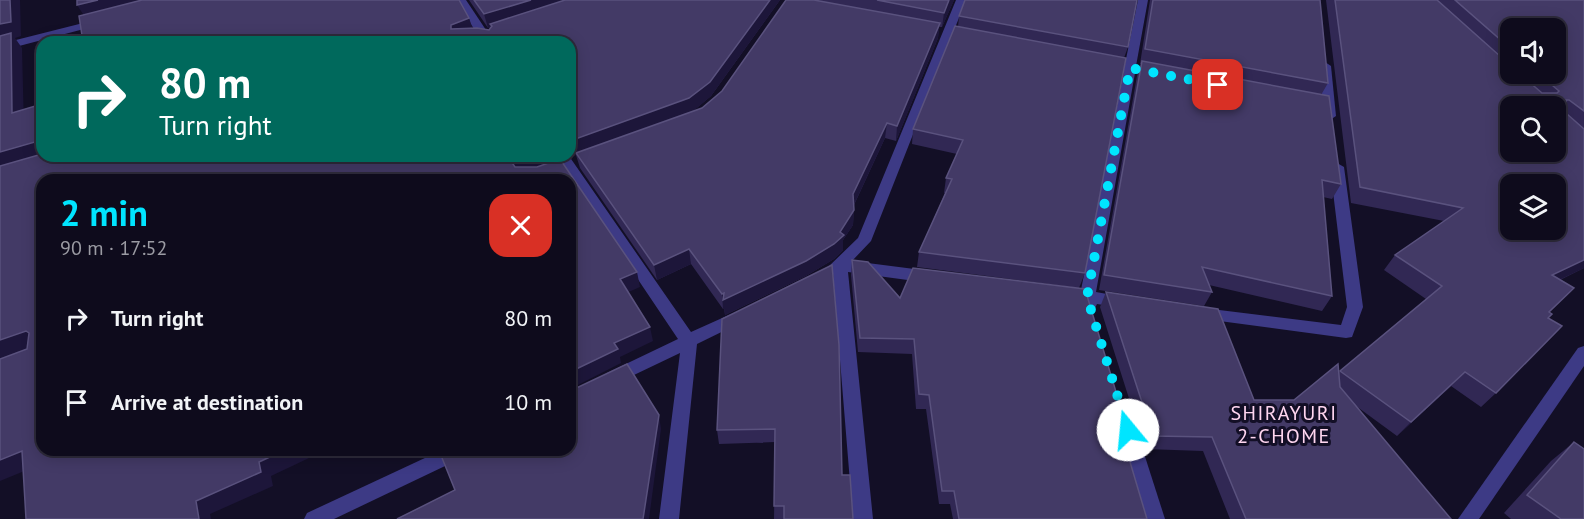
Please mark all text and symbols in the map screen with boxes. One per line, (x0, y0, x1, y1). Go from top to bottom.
map controls (1500, 18, 1566, 240)
button: sound (1500, 18, 1566, 84)
text: 80 m (159, 55, 251, 110)
pin (1192, 59, 1243, 110)
icon: right (60, 60, 138, 138)
icon: arrive (1201, 68, 1234, 101)
button: search (1500, 96, 1566, 162)
text: Turn right (159, 108, 272, 142)
button: layers (1500, 174, 1566, 240)
text: 2 min (60, 189, 148, 236)
button: close (489, 194, 552, 257)
text: 90 m · 17:52 (60, 235, 167, 261)
icon: right (60, 302, 93, 335)
text: Turn right (111, 304, 203, 332)
text: 80 m (504, 304, 552, 332)
icon: arrive (60, 386, 93, 419)
text: Arrive at destination (111, 388, 303, 416)
text: 10 m (504, 388, 552, 416)
position arrow (1096, 398, 1160, 462)
district label: SHIRAYURI 2-CHOME (1230, 400, 1338, 449)

